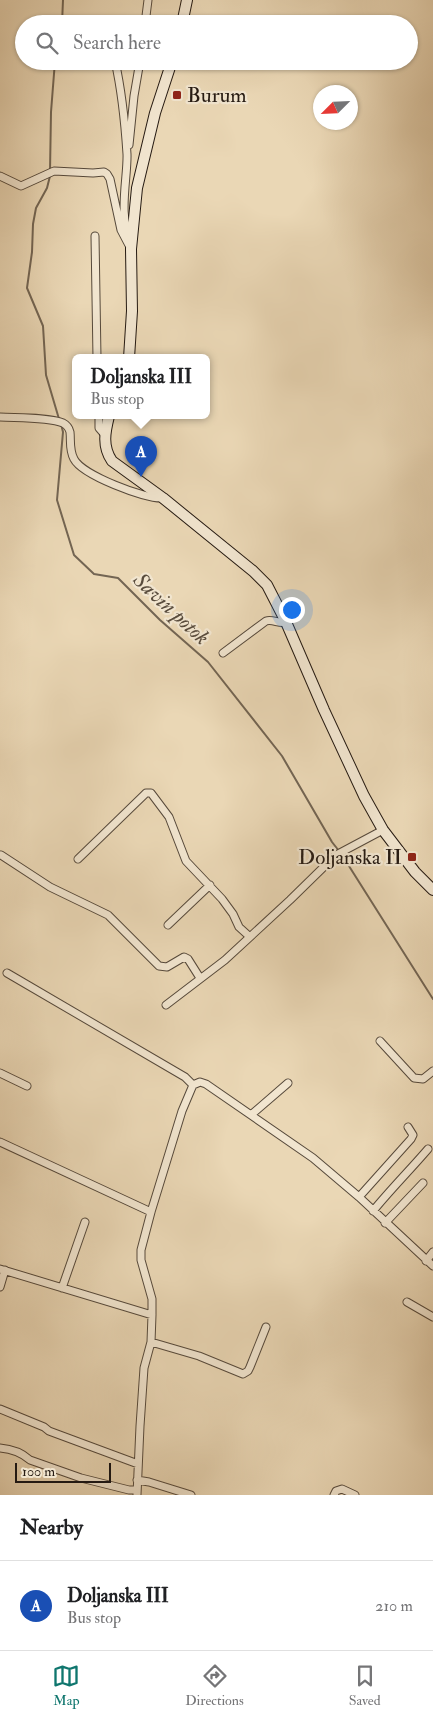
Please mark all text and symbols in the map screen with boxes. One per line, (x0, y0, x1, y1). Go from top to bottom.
search box (15, 15, 418, 70)
icon: search (33, 29, 61, 57)
text: Search here (73, 31, 161, 55)
place label: Burum (187, 82, 247, 109)
north arrow (313, 85, 358, 130)
marker: Burum (171, 89, 183, 101)
popup (72, 354, 210, 419)
text: Doljanska III (90, 365, 192, 389)
text: Bus stop (90, 389, 144, 409)
pin: A (125, 436, 157, 477)
water label: Savin potok (127, 566, 215, 651)
your location (279, 597, 305, 623)
place label: Doljanska II (298, 844, 402, 871)
marker: Doljanska II (406, 851, 418, 863)
scale bar (15, 1460, 111, 1483)
text: 100 m (22, 1463, 55, 1480)
text: Nearby (20, 1514, 83, 1541)
text: Doljanska III (67, 1584, 169, 1608)
text: A (31, 1596, 41, 1616)
text: 210 m (375, 1596, 413, 1616)
text: Bus stop (67, 1608, 121, 1628)
tab: Map (52, 1662, 80, 1709)
tab: Directions (185, 1662, 244, 1709)
tab: Saved (349, 1662, 381, 1709)

